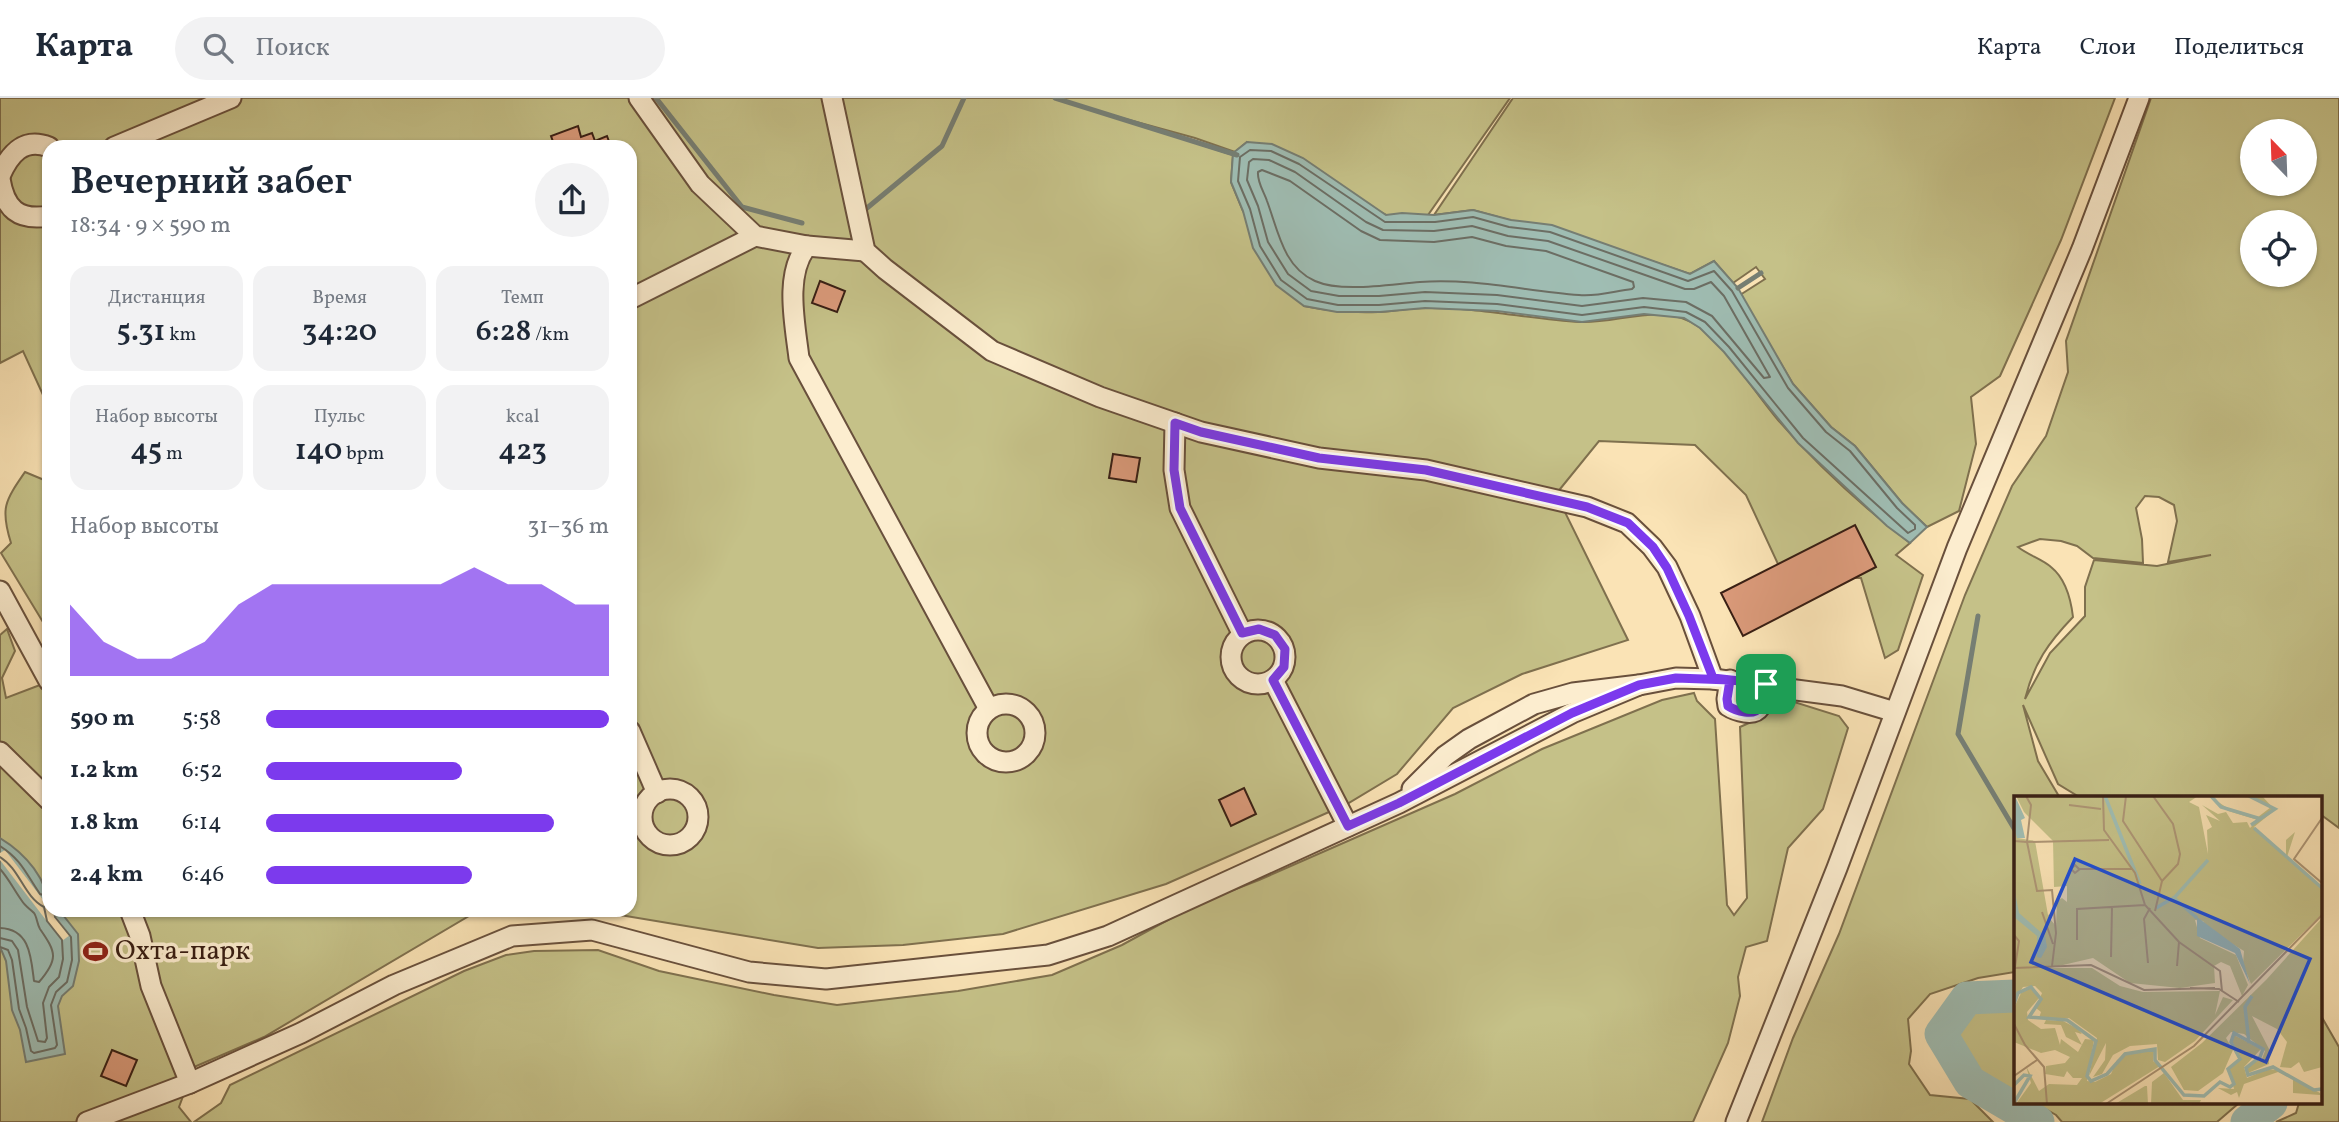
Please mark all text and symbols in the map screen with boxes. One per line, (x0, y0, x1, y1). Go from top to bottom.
search box (175, 17, 665, 80)
text: Карта (35, 25, 133, 71)
icon: search (199, 29, 237, 67)
text: Поиск (255, 30, 330, 66)
text: Карта (1977, 31, 2042, 65)
text: Слои (2080, 31, 2136, 65)
text: Поделиться (2174, 31, 2304, 65)
north arrow (2240, 119, 2317, 196)
map controls (2240, 119, 2317, 287)
text: Вечерний забег (70, 157, 352, 210)
button: share (535, 163, 609, 237)
text: 18:34 · 9 × 590 m (70, 210, 231, 242)
button: locate (2240, 210, 2317, 287)
text: Дистанция (108, 285, 205, 311)
text: Время (312, 285, 367, 311)
text: Темп (501, 285, 544, 311)
text: 5.31 (117, 311, 165, 353)
text: 34:20 (302, 311, 377, 353)
text: 6:28 (476, 311, 531, 353)
text: km (165, 322, 196, 348)
text: /km (531, 322, 569, 348)
text: Набор высоты (95, 404, 218, 430)
text: Пульс (314, 404, 365, 430)
text: kcal (506, 404, 539, 430)
text: 45 (130, 430, 162, 472)
text: 140 (295, 430, 342, 472)
text: 423 (498, 430, 547, 472)
text: m (162, 441, 183, 467)
text: bpm (342, 441, 384, 467)
text: Набор высоты (70, 511, 219, 543)
text: 31–36 m (528, 511, 609, 543)
pin (1736, 654, 1796, 714)
icon: arrive (1747, 665, 1785, 703)
text: 590 m (70, 703, 135, 735)
text: 5:58 (182, 703, 221, 735)
text: 1.2 km (70, 755, 139, 787)
text: 6:52 (182, 755, 222, 787)
inset map (2014, 796, 2322, 1104)
text: 1.8 km (70, 807, 139, 839)
text: 6:14 (182, 807, 222, 839)
text: 2.4 km (70, 859, 143, 891)
text: 6:46 (182, 859, 224, 891)
place label: Охта-парк (115, 932, 250, 971)
sports icon: Охта-парк (81, 937, 109, 965)

